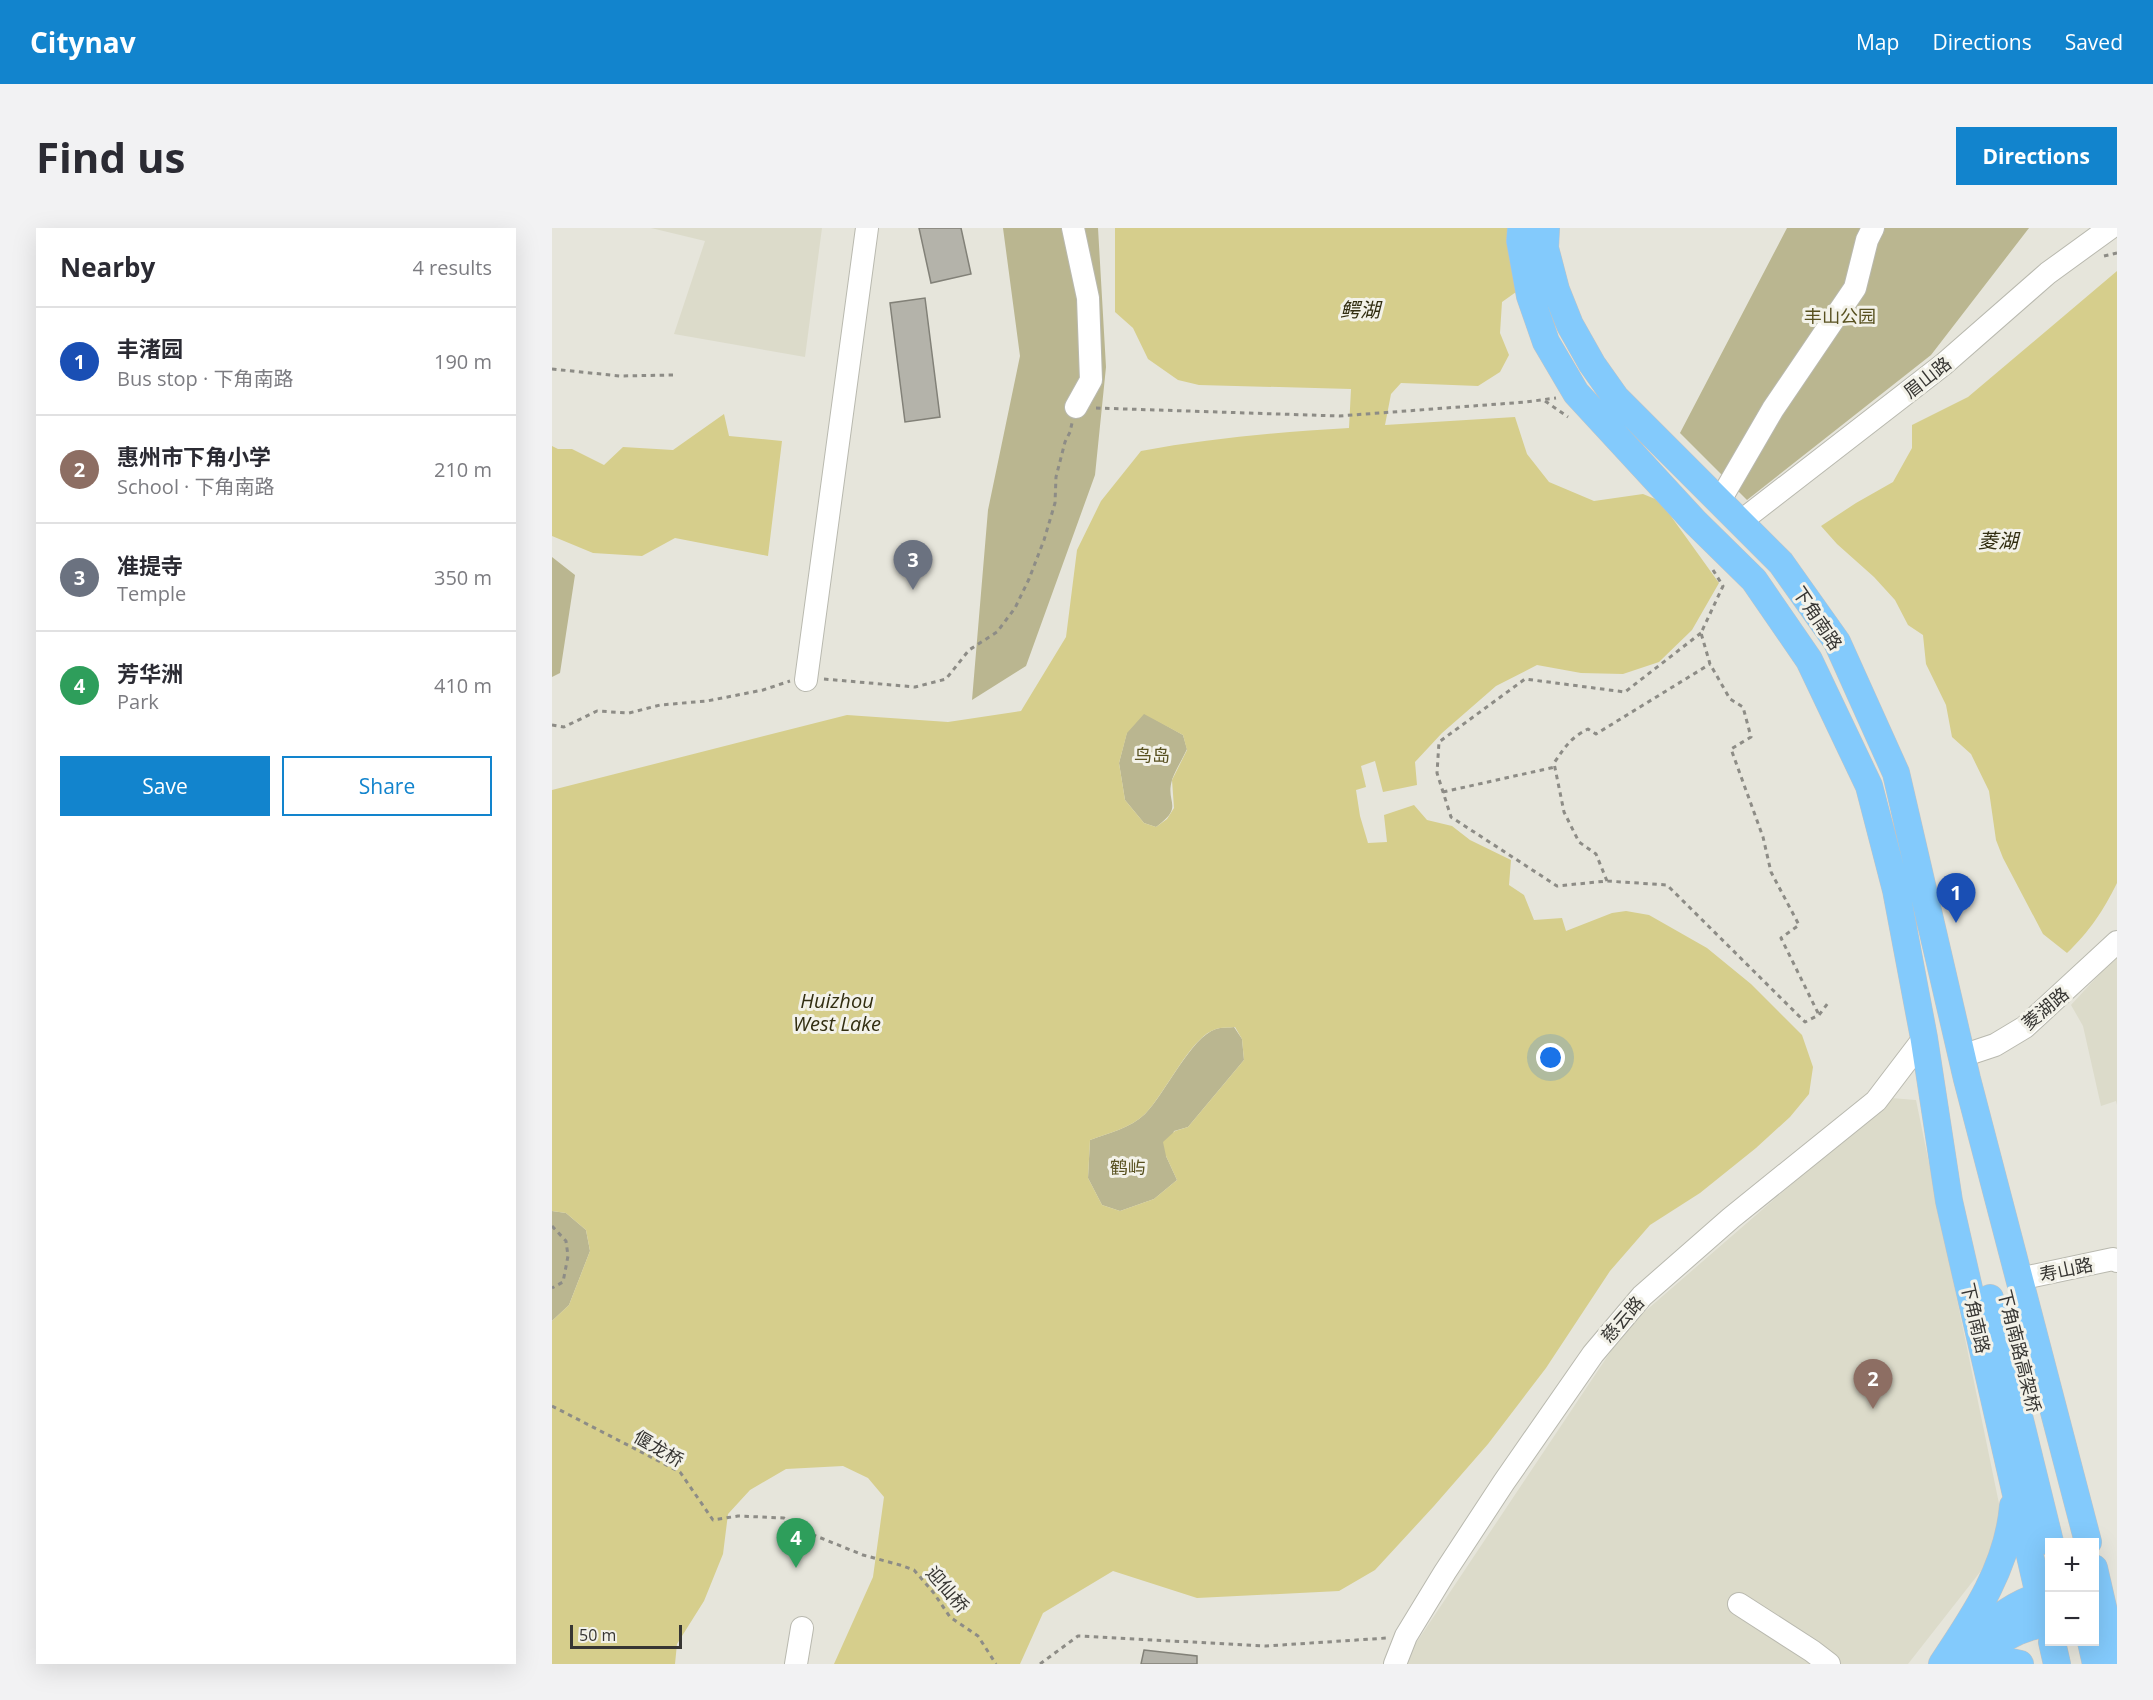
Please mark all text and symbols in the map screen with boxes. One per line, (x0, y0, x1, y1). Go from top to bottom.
text: Citynav (30, 23, 136, 61)
text: Map (1856, 28, 1899, 56)
text: Directions (1932, 28, 2032, 56)
text: Saved (2065, 28, 2123, 56)
button: Directions (1956, 127, 2117, 185)
text: Find us (36, 128, 185, 185)
text: Nearby (60, 249, 155, 285)
text: 4 results (412, 254, 492, 281)
water label: 鳄湖 (1340, 296, 1383, 323)
park label: 丰山公园 (1804, 304, 1876, 328)
text: 丰渚园 (117, 333, 183, 363)
text: 1 (74, 348, 85, 375)
text: 190 m (434, 348, 492, 375)
street label: 眉山路 (1898, 351, 1956, 403)
text: Bus stop · 下角南路 (117, 365, 293, 392)
text: 惠州市下角小学 (117, 441, 271, 471)
text: 2 (74, 456, 85, 483)
text: 210 m (434, 456, 492, 483)
text: School · 下角南路 (117, 473, 275, 500)
water label: 菱湖 (1978, 527, 2021, 554)
pin: 3 (894, 540, 932, 590)
text: 准提寺 (117, 550, 183, 580)
text: 3 (74, 564, 85, 591)
text: 350 m (434, 564, 492, 591)
text: Temple (117, 580, 186, 607)
street label: 下角南路 (1788, 581, 1848, 655)
text: 芳华洲 (117, 658, 183, 688)
text: 4 (74, 672, 85, 699)
text: 410 m (434, 672, 492, 699)
text: Park (117, 688, 159, 715)
park label: 鸟岛 (1134, 743, 1170, 767)
button: Save (60, 756, 270, 816)
button: Share (282, 756, 492, 816)
pin: 1 (1936, 874, 1976, 923)
street label: 菱湖路 (2017, 981, 2073, 1035)
water label: Huizhou West Lake (793, 987, 881, 1037)
your location (1536, 1043, 1565, 1072)
park label: 鹤屿 (1110, 1155, 1146, 1179)
street label: 寿山路 (2037, 1252, 2095, 1286)
street label: 下角南路 (1956, 1280, 1996, 1356)
street label: 下角南路高架桥 (1993, 1287, 2047, 1415)
street label: 慈云路 (1595, 1291, 1649, 1347)
pin: 2 (1854, 1360, 1892, 1409)
street label: 偃龙桥 (630, 1424, 688, 1472)
pin: 4 (776, 1518, 816, 1568)
map controls (2045, 1538, 2099, 1646)
button: + (2045, 1538, 2099, 1592)
street label: 迎仙桥 (921, 1561, 975, 1617)
button: − (2045, 1592, 2099, 1646)
scale bar (570, 1622, 682, 1650)
text: 50 m (579, 1624, 616, 1646)

